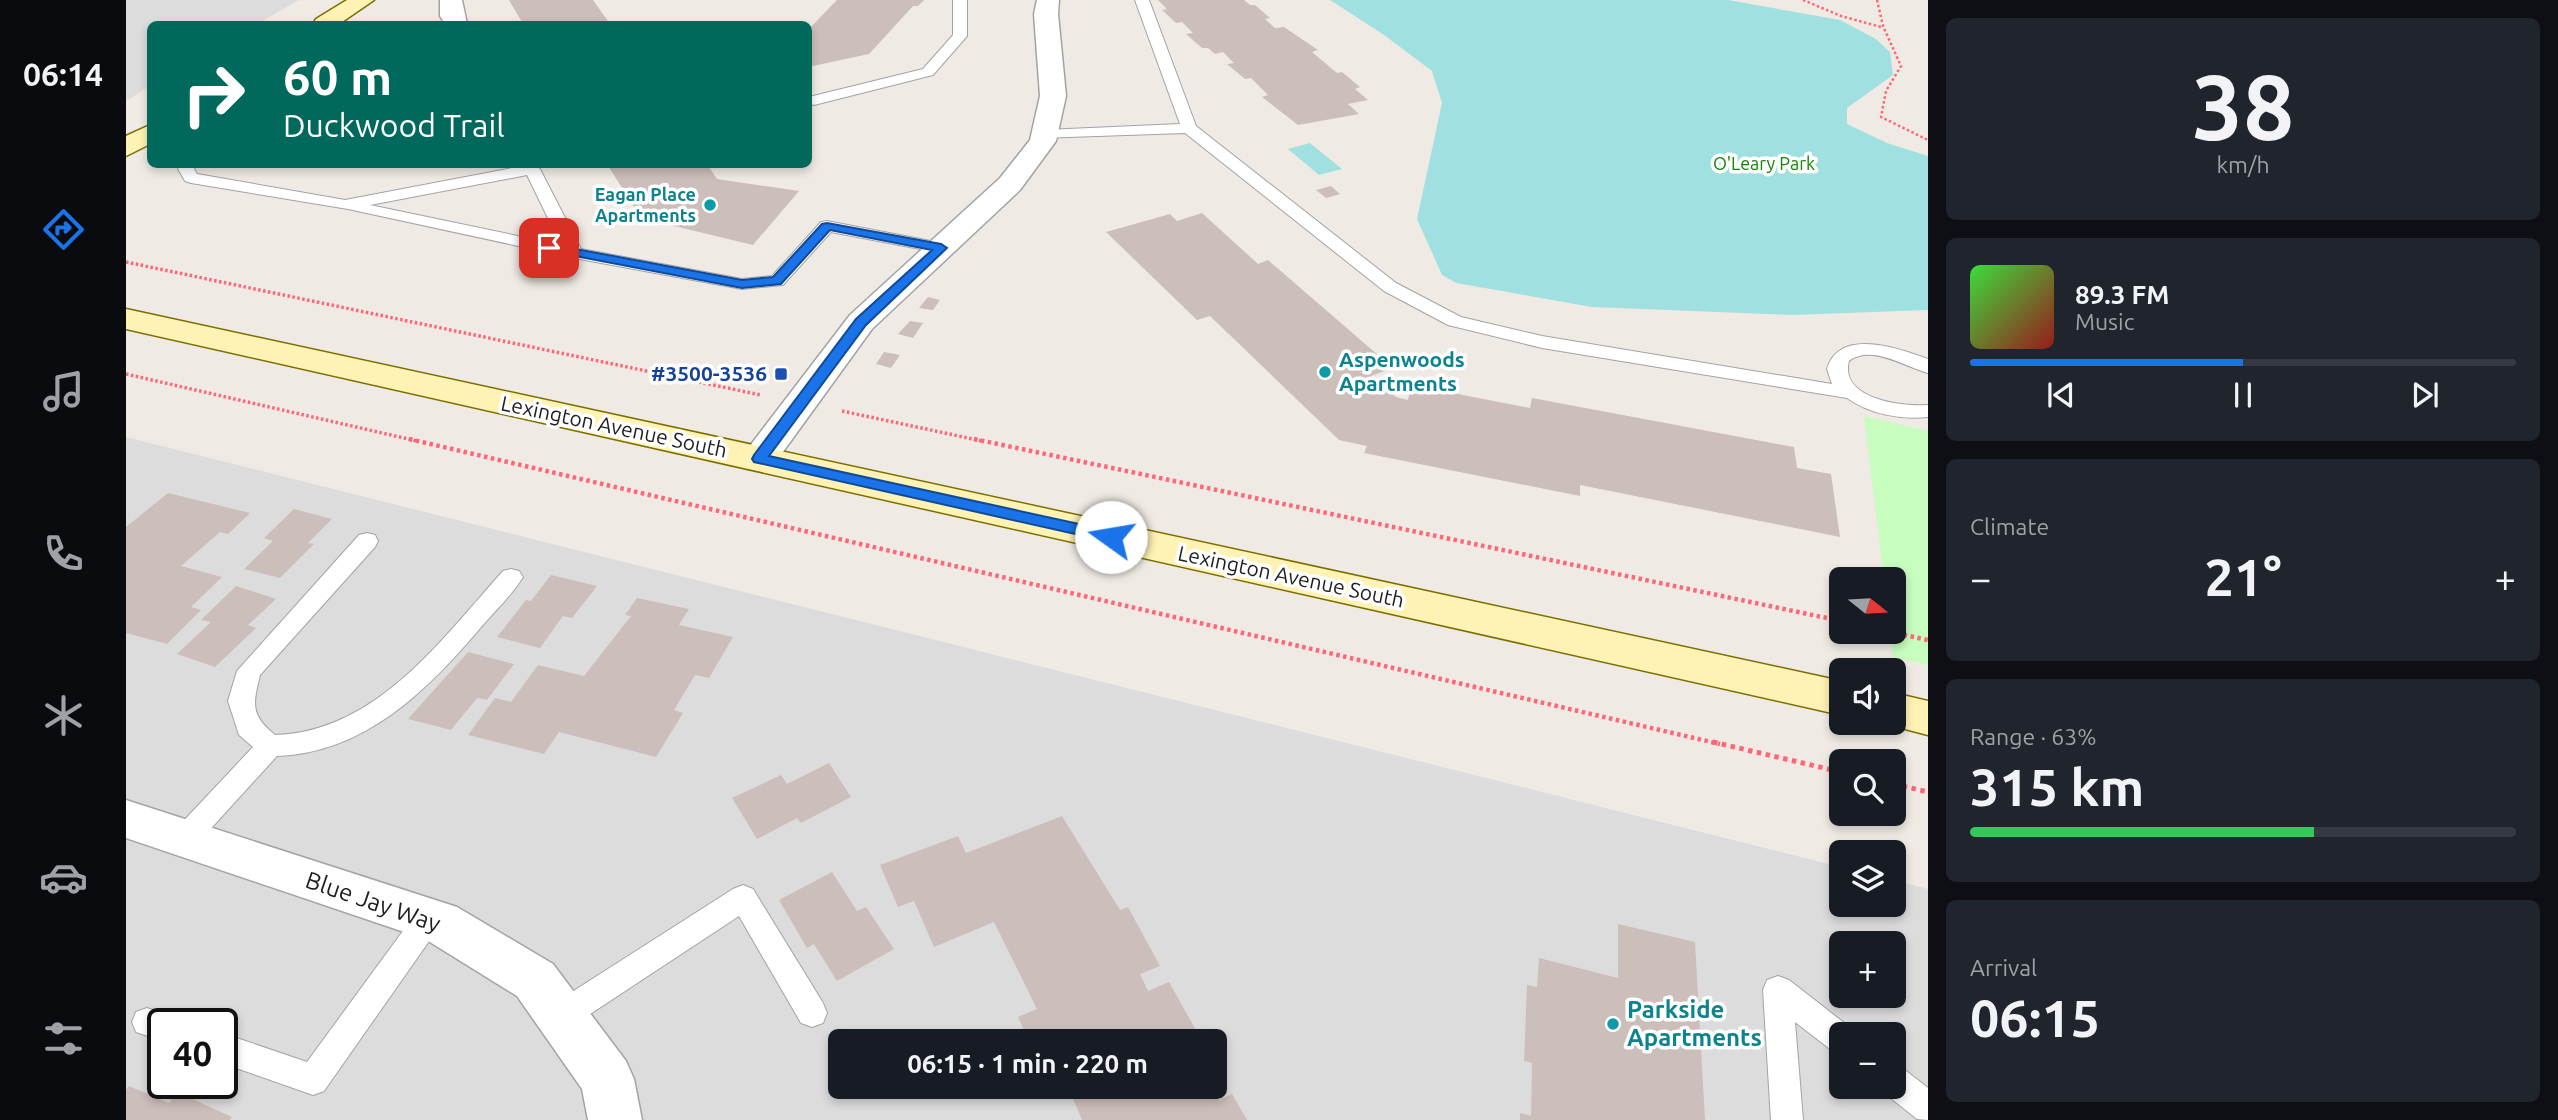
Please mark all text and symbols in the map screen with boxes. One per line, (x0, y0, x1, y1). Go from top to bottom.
icon: right (168, 49, 259, 140)
text: 60 m (283, 49, 392, 104)
text: 38 (2192, 55, 2294, 157)
text: 06:14 (23, 56, 103, 92)
text: Duckwood Trail (283, 107, 505, 143)
text: km/h (2216, 152, 2270, 177)
park label: O'Leary Park (1713, 153, 1815, 173)
place label: Eagan Place Apartments (595, 184, 696, 225)
marker: Eagan Place Apartments (702, 197, 718, 213)
icon: directions (39, 205, 88, 254)
pin (519, 218, 579, 278)
icon: arrive (530, 229, 568, 267)
text: 89.3 FM (2075, 280, 2169, 309)
text: Music (2075, 309, 2134, 334)
place label: Aspenwoods Apartments (1339, 347, 1465, 395)
place label: #3500-3536 (651, 361, 767, 385)
marker: Aspenwoods Apartments (1317, 364, 1333, 380)
marker: #3500-3536 (773, 366, 789, 382)
icon: music (39, 367, 88, 416)
icon: previous (2042, 376, 2080, 414)
icon: pause (2224, 376, 2262, 414)
icon: next (2406, 376, 2444, 414)
street label: Lexington Avenue South (499, 390, 729, 462)
position arrow (1074, 500, 1148, 574)
text: Climate (1970, 514, 2049, 539)
icon: phone (39, 529, 88, 578)
street label: Lexington Avenue South (1176, 540, 1406, 612)
text: 21° (2204, 548, 2282, 606)
text: − (1970, 557, 1991, 599)
text: + (2495, 557, 2516, 599)
north arrow (1829, 567, 1906, 644)
map controls (1829, 567, 1906, 1099)
button: sound (1829, 658, 1906, 735)
icon: climate (39, 691, 88, 740)
text: Range · 63% (1970, 724, 2097, 749)
button: search (1829, 749, 1906, 826)
text: 315 km (1970, 758, 2144, 816)
button: layers (1829, 840, 1906, 917)
icon: car (39, 853, 88, 902)
street label: Blue Jay Way (302, 866, 445, 937)
button: + (1829, 931, 1906, 1008)
text: Arrival (1970, 955, 2037, 980)
text: 06:15 (1970, 989, 2100, 1047)
place label: Parkside Apartments (1627, 996, 1762, 1051)
speed limit sign: 40 (147, 1008, 238, 1099)
icon: filters (39, 1014, 88, 1063)
marker: Parkside Apartments (1605, 1016, 1621, 1032)
button: − (1829, 1022, 1906, 1099)
text: 06:15 · 1 min · 220 m (907, 1049, 1148, 1078)

